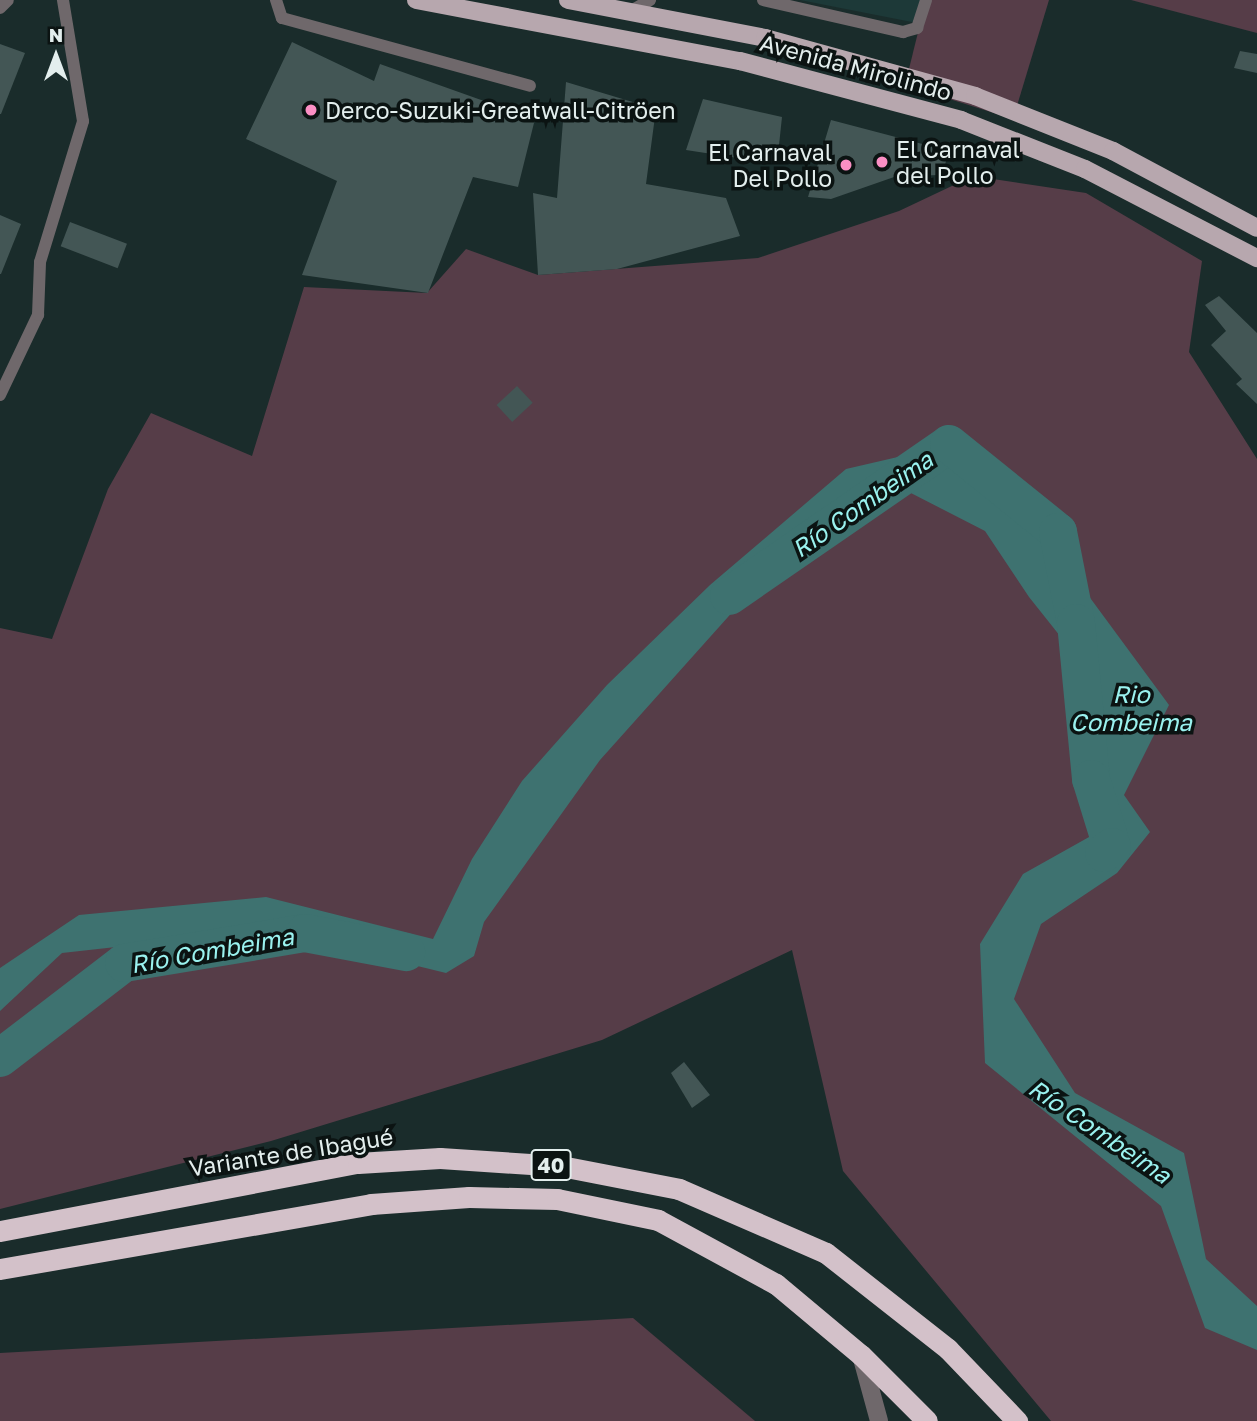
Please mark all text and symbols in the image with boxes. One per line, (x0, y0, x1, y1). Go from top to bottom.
north arrow (21, 21, 91, 91)
text: N (49, 23, 63, 46)
street label: Avenida Mirolindo (757, 28, 955, 106)
place label: Derco-Suzuki-Greatwall-Citröen (325, 96, 676, 124)
marker: Derco-Suzuki-Greatwall-Citröen (303, 102, 319, 118)
place label: El Carnaval del Pollo (896, 135, 1020, 189)
place label: El Carnaval Del Pollo (708, 138, 832, 192)
marker: El Carnaval del Pollo (874, 154, 890, 170)
marker: El Carnaval Del Pollo (838, 157, 854, 173)
water label: Río Combeima (786, 445, 938, 563)
water label: Rio Combeima (1070, 680, 1192, 736)
water label: Río Combeima (128, 921, 296, 979)
water label: Río Combeima (1024, 1073, 1176, 1189)
street label: Variante de Ibagué (187, 1122, 395, 1182)
road number: 40 (530, 1148, 572, 1182)

